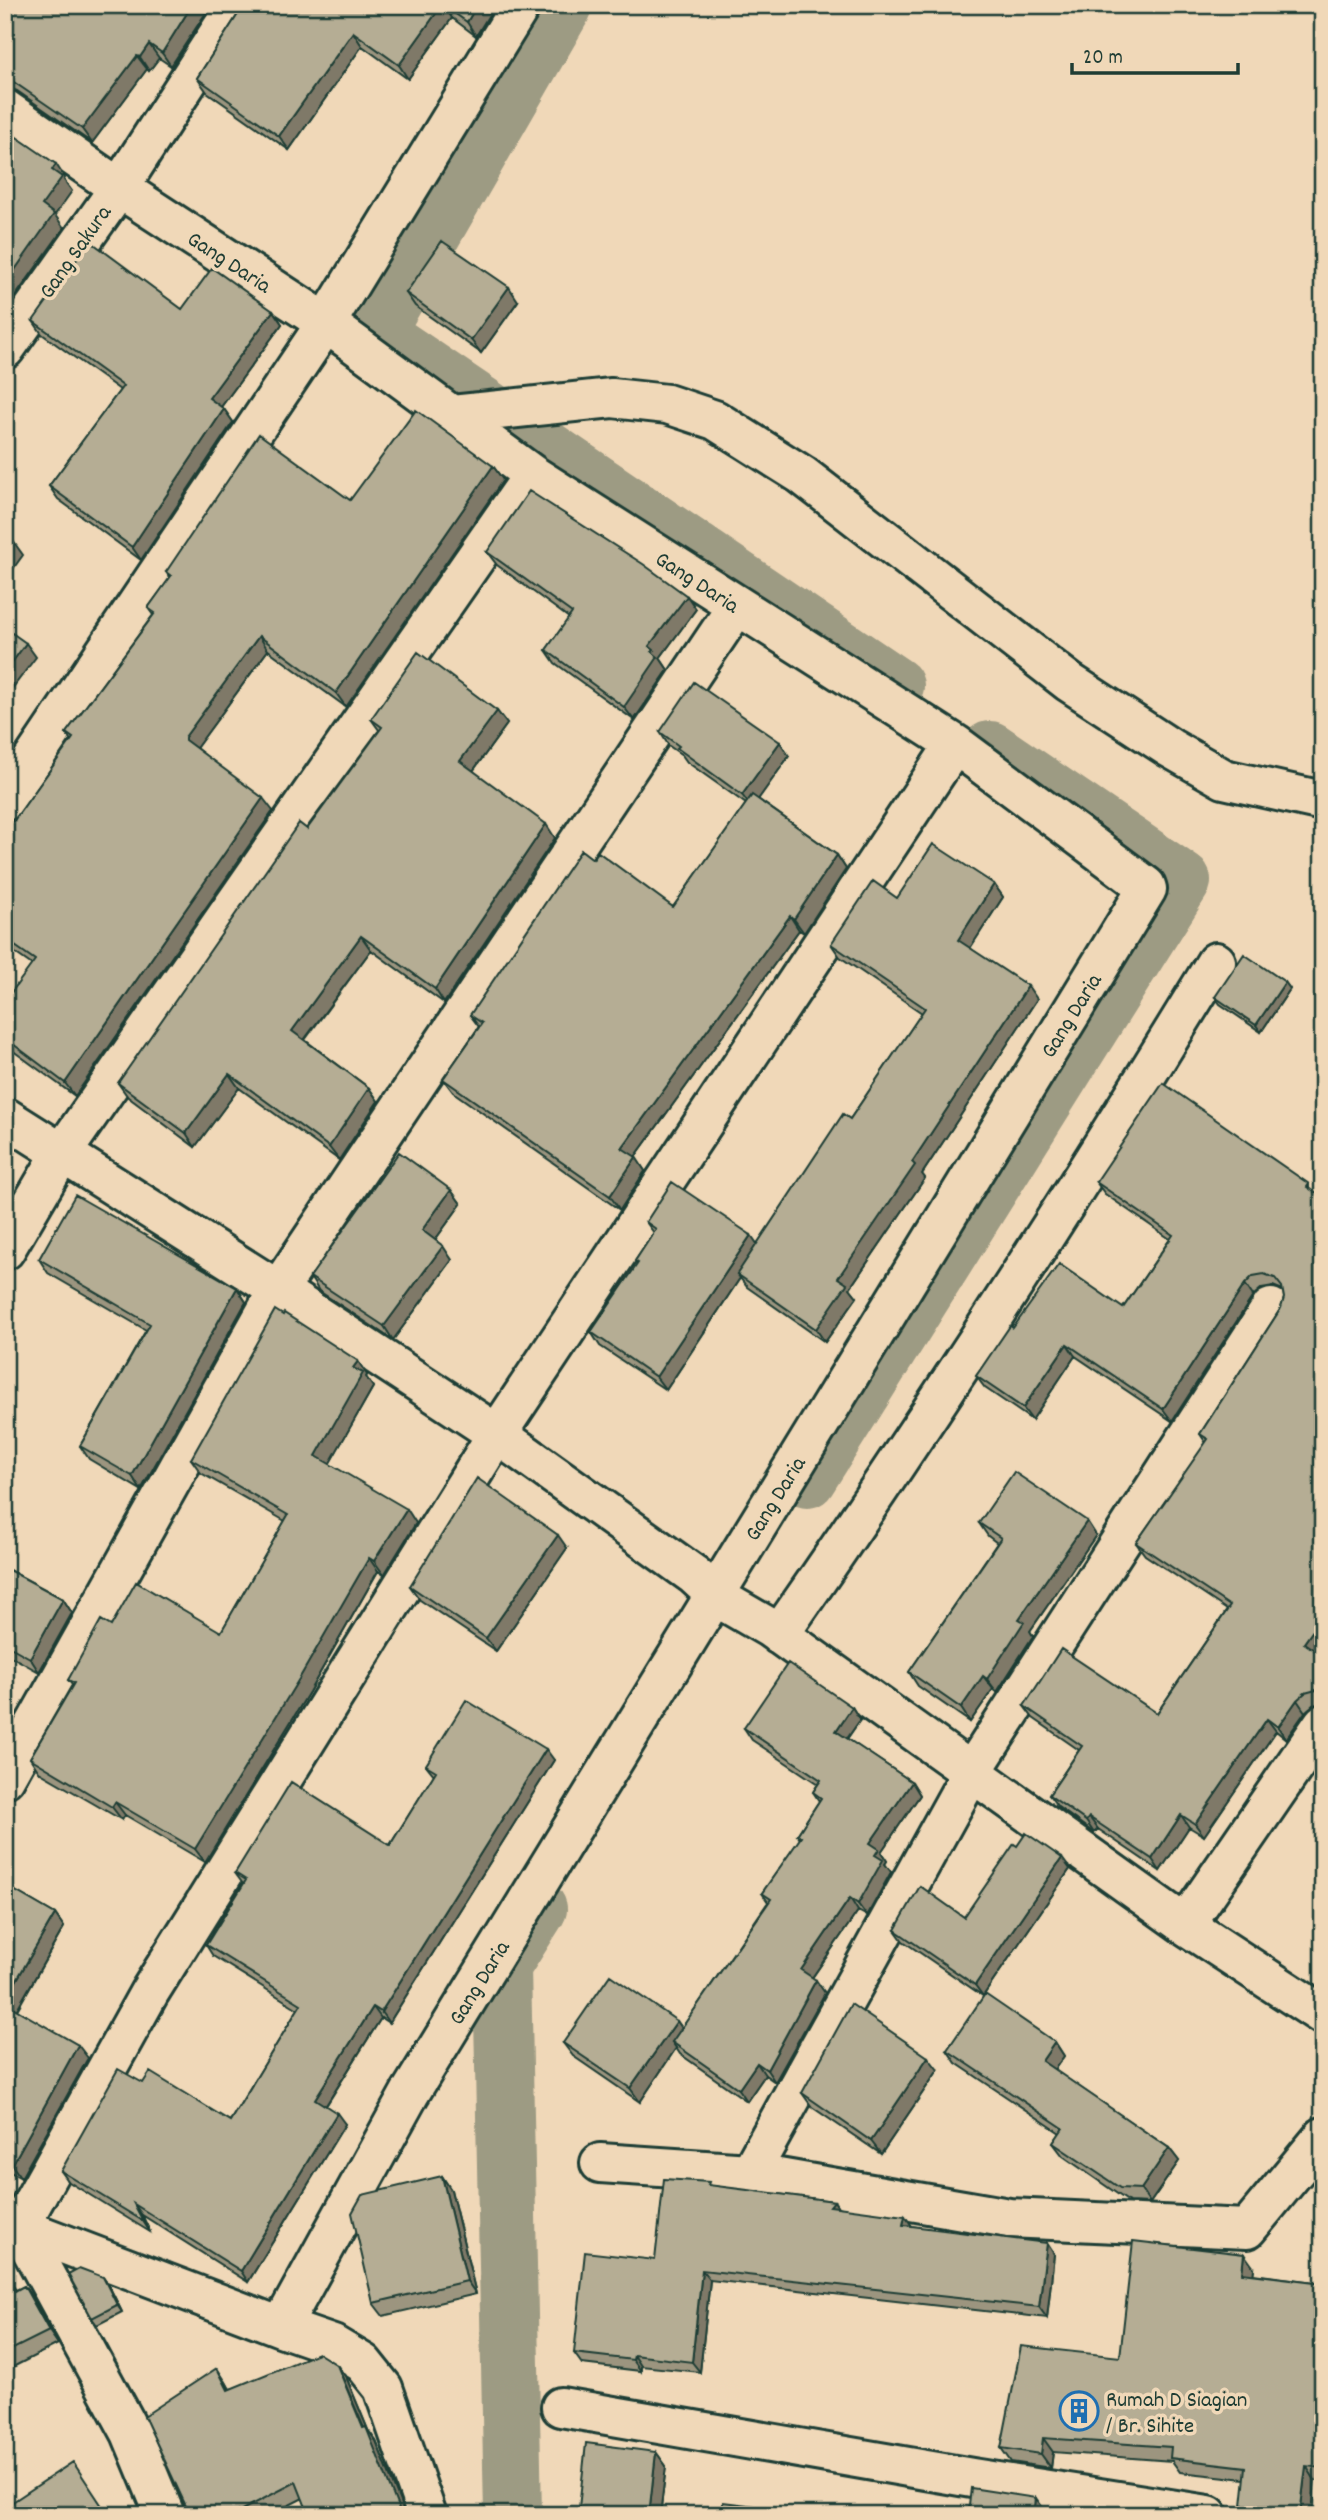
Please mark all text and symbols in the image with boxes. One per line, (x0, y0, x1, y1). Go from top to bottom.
scale bar (1072, 32, 1239, 76)
text: 20 m (1083, 44, 1123, 74)
street label: Gang Sakura (32, 198, 122, 307)
street label: Gang Daria (179, 224, 278, 304)
street label: Gang Daria (647, 544, 746, 624)
street label: Gang Daria (1034, 967, 1113, 1066)
street label: Gang Daria (738, 1450, 817, 1549)
street label: Gang Daria (442, 1934, 521, 2033)
place label: Rumah D Siagian / Br. Sihite (1106, 2385, 1247, 2444)
building icon: Rumah D Siagian / Br. Sihite (1058, 2390, 1100, 2432)

